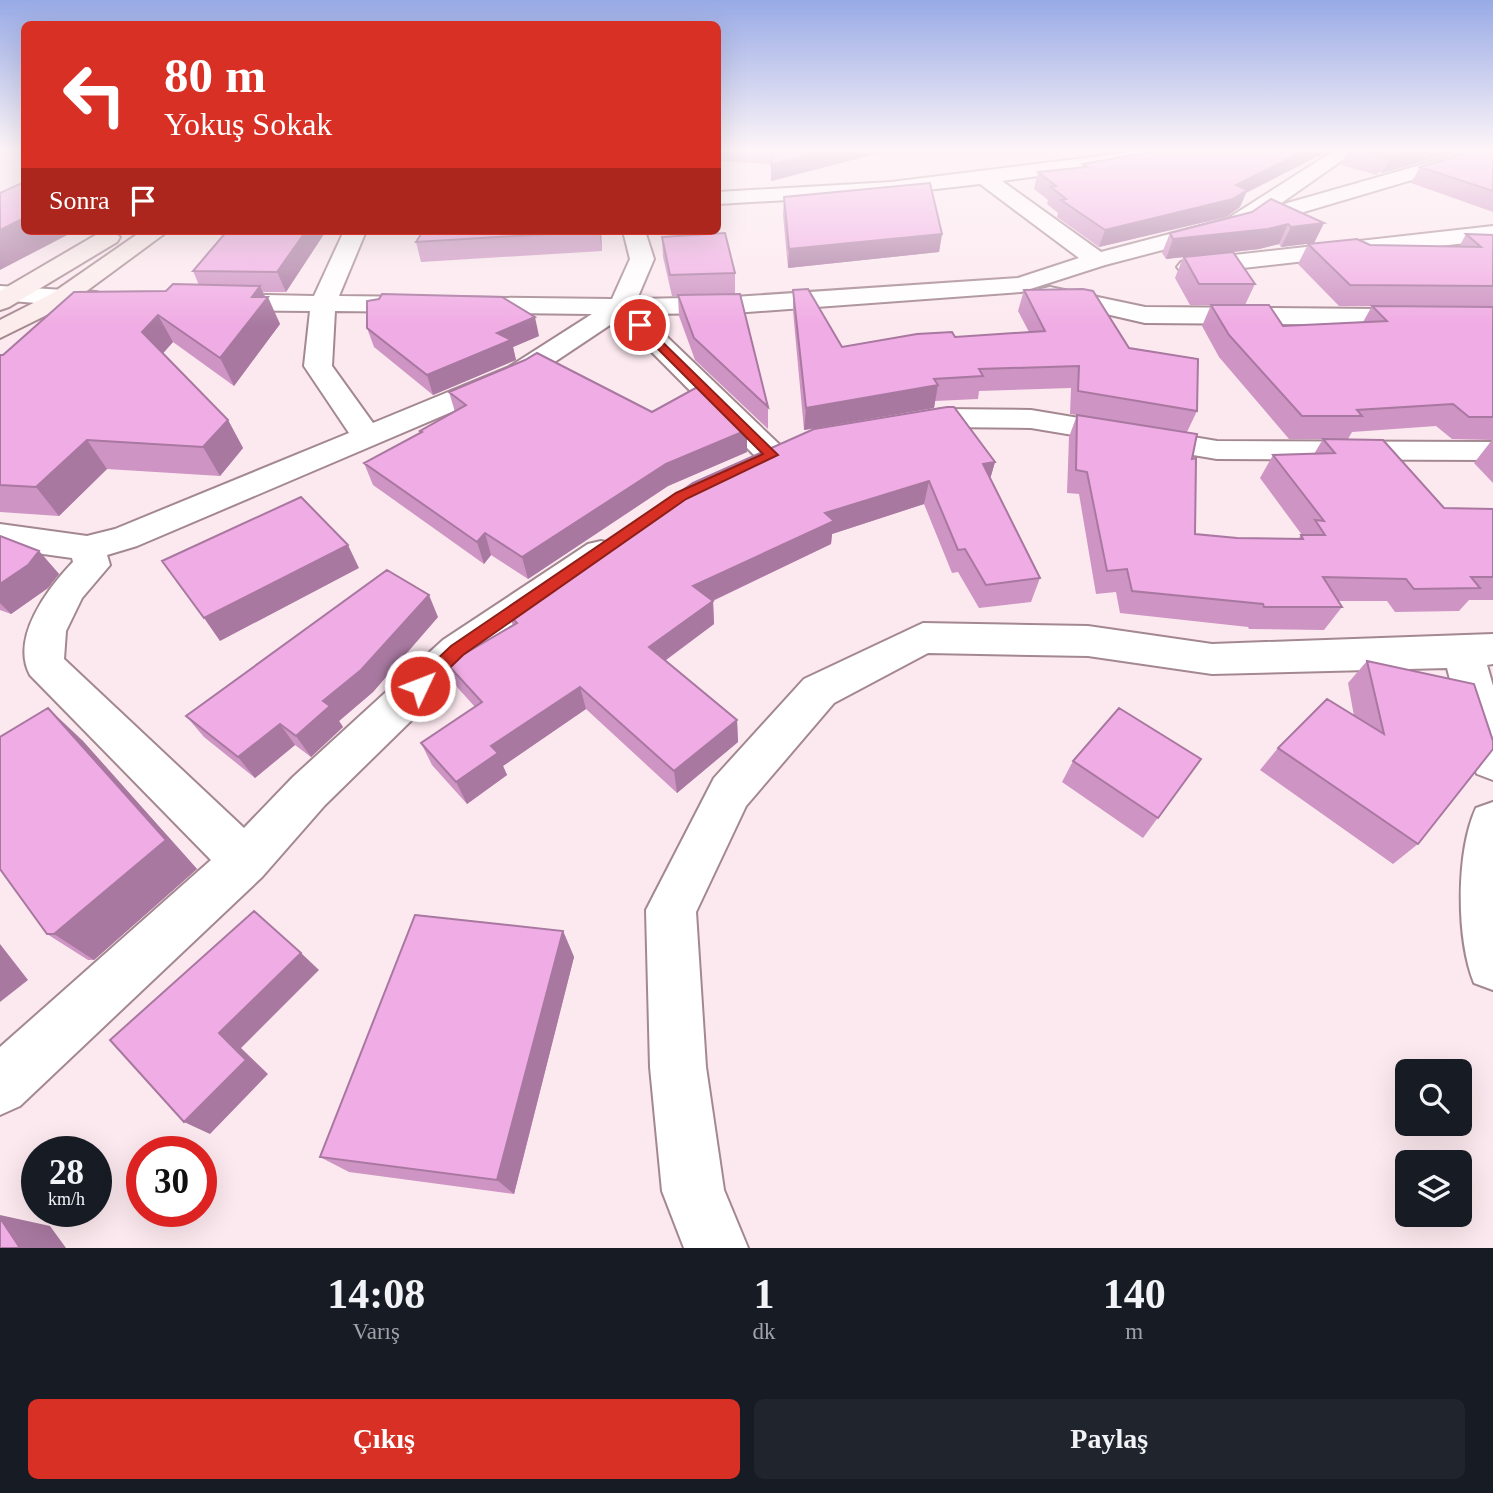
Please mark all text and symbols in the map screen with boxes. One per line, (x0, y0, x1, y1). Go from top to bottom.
text: 80 m (164, 48, 266, 103)
icon: left (49, 49, 140, 140)
text: Yokuş Sokak (164, 106, 332, 142)
icon: arrive (124, 182, 162, 220)
text: Sonra (49, 186, 110, 215)
pin (610, 295, 670, 355)
icon: arrive (621, 306, 659, 344)
position arrow (383, 649, 457, 723)
map controls (1395, 1059, 1472, 1227)
button: search (1395, 1059, 1472, 1136)
speed limit sign: 30 (126, 1136, 217, 1227)
button: layers (1395, 1150, 1472, 1227)
text: 28 (49, 1153, 84, 1192)
text: km/h (48, 1189, 85, 1209)
text: 14:08 (327, 1271, 425, 1317)
text: 1 (754, 1271, 775, 1317)
text: 140 (1103, 1271, 1166, 1317)
text: Varış (353, 1319, 400, 1344)
text: dk (753, 1319, 776, 1344)
text: m (1125, 1319, 1143, 1344)
button: Çıkış (28, 1399, 740, 1479)
button: Paylaş (754, 1399, 1465, 1479)

